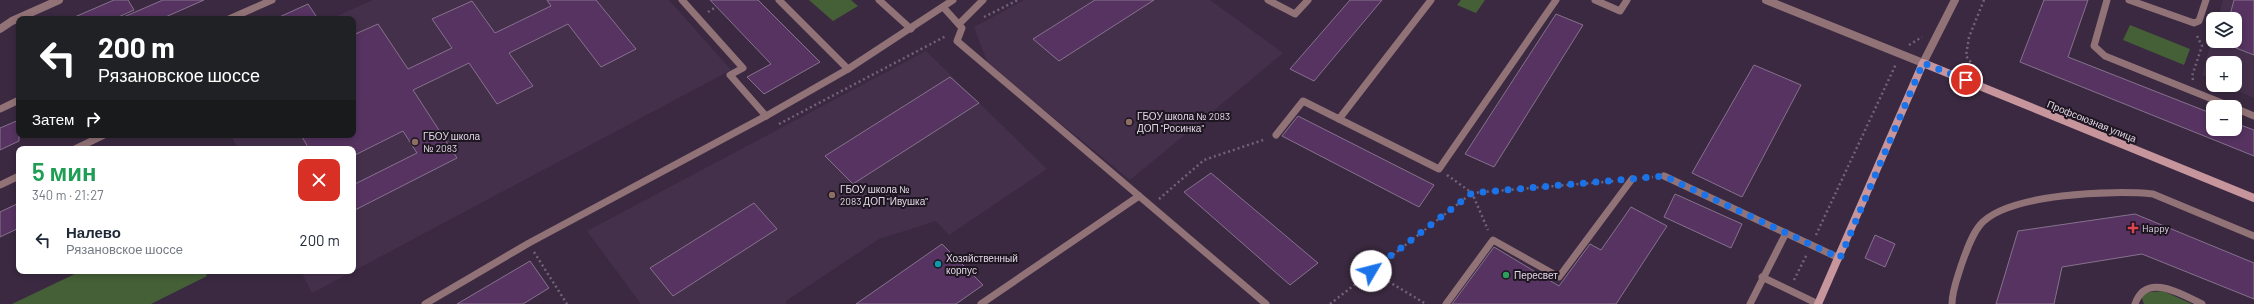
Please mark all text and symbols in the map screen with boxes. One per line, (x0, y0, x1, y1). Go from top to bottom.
map controls (2206, 12, 2242, 136)
button: layers (2206, 12, 2242, 48)
text: 200 m (98, 30, 175, 64)
icon: left (32, 32, 84, 84)
button: + (2206, 56, 2242, 92)
pin (1949, 63, 1983, 97)
text: Рязановское шоссе (98, 64, 260, 86)
icon: arrive (1955, 69, 1977, 91)
street label: Профсоюзная улица (2046, 98, 2139, 145)
button: − (2206, 100, 2242, 136)
icon: right (82, 108, 104, 130)
text: Затем (32, 110, 74, 128)
place label: ГБОУ школа № 2083 ДОП "Росинка" (1137, 110, 1230, 134)
marker: ГБОУ школа № 2083 ДОП "Росинка" (1124, 117, 1134, 127)
place label: ГБОУ школа № 2083 (423, 130, 480, 154)
marker: ГБОУ школа № 2083 (410, 137, 420, 147)
text: 5 мин (32, 157, 97, 186)
button: close (298, 159, 340, 201)
place label: ГБОУ школа № 2083 ДОП "Ивушка" (840, 183, 928, 207)
text: 340 m · 21:27 (32, 187, 103, 203)
marker: ГБОУ школа № 2083 ДОП "Ивушка" (827, 190, 837, 200)
marker: Happy (2127, 222, 2139, 234)
place label: Happy (2142, 222, 2170, 234)
text: Налево (66, 223, 121, 241)
icon: left (32, 229, 54, 251)
text: 200 m (300, 231, 340, 249)
text: Рязановское шоссе (66, 241, 183, 257)
position arrow (1350, 250, 1392, 292)
place label: Хозяйственный корпус (946, 252, 1018, 276)
marker: Хозяйственный корпус (933, 259, 943, 269)
place label: Пересвет (1514, 269, 1558, 281)
marker: Пересвет (1501, 270, 1511, 280)

